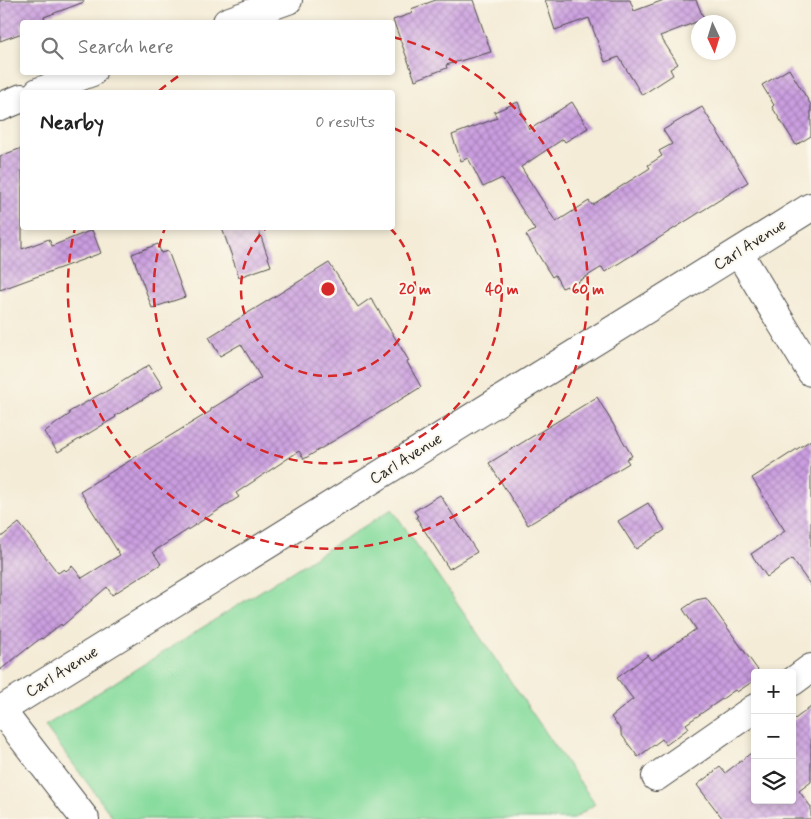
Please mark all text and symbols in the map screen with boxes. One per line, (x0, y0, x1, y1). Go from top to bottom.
north arrow (691, 15, 736, 60)
search box (20, 20, 395, 75)
icon: search (38, 34, 66, 62)
text: Search here (78, 35, 174, 60)
text: Nearby (40, 109, 104, 137)
text: 0 results (315, 112, 375, 133)
street label: Carl Avenue (710, 214, 790, 276)
centre of rings (319, 280, 337, 298)
text: 20 m (399, 280, 431, 300)
text: 40 m (485, 280, 519, 300)
text: 60 m (572, 280, 604, 300)
street label: Carl Avenue (366, 428, 446, 490)
street label: Carl Avenue (22, 641, 102, 703)
map controls (751, 669, 796, 804)
button: + (751, 669, 796, 714)
button: − (751, 714, 796, 759)
button: layers (751, 759, 796, 804)

